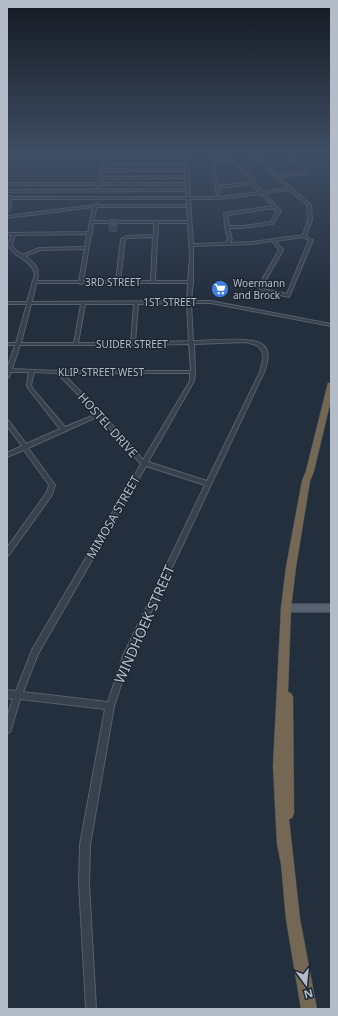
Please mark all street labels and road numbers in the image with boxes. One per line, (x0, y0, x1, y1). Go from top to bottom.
street label: 3RD STREET (85, 275, 141, 289)
street label: 1ST STREET (143, 295, 197, 309)
street label: SUIDER STREET (96, 337, 168, 351)
street label: KLIP STREET WEST (58, 365, 144, 379)
street label: HOSTEL DRIVE (74, 389, 142, 461)
street label: MIMOSA STREET (82, 472, 144, 562)
street label: WINDHOEK STREET (109, 562, 179, 686)

